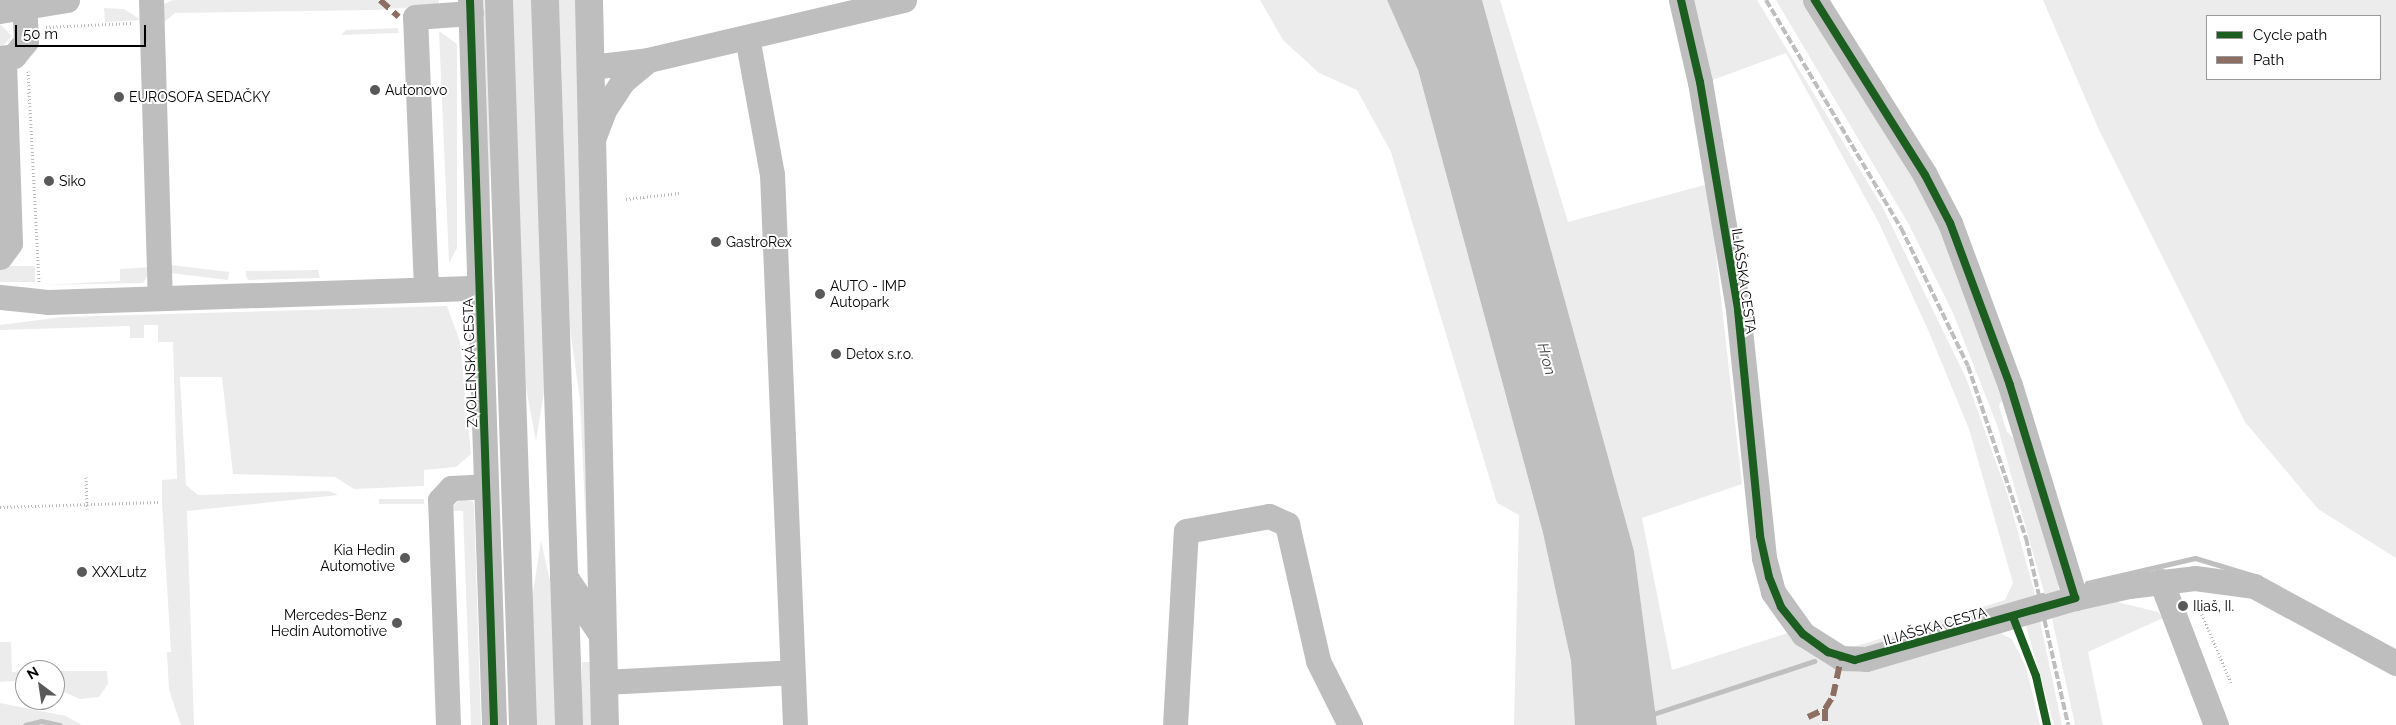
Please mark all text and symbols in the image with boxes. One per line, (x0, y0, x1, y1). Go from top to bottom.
scale bar (18, 15, 149, 47)
legend (2206, 15, 2381, 80)
text: 50 m (23, 25, 58, 43)
text: Cycle path (2253, 26, 2327, 44)
text: Path (2253, 51, 2284, 69)
place label: Autonovo (385, 82, 447, 98)
marker: Autonovo (369, 84, 381, 96)
place label: EUROSOFA SEDAČKY (129, 89, 271, 105)
marker: EUROSOFA SEDAČKY (113, 91, 125, 103)
place label: Siko (59, 173, 86, 189)
marker: Siko (43, 175, 55, 187)
street label: ILIAŠSKA CESTA (1728, 227, 1760, 335)
place label: GastroRex (726, 234, 792, 250)
marker: GastroRex (710, 236, 722, 248)
place label: AUTO - IMP Autopark (830, 278, 906, 310)
marker: AUTO - IMP Autopark (814, 288, 826, 300)
street label: ZVOLENSKÁ CESTA (459, 298, 481, 428)
water label: Hron (1533, 341, 1559, 377)
place label: Detox s.r.o. (846, 346, 913, 362)
marker: Detox s.r.o. (830, 348, 842, 360)
place label: Kia Hedin Automotive (320, 542, 395, 574)
marker: Kia Hedin Automotive (399, 552, 411, 564)
place label: XXXLutz (92, 564, 147, 580)
marker: XXXLutz (76, 566, 88, 578)
place label: Iliaš, II. (2193, 598, 2234, 614)
marker: Iliaš, II. (2177, 600, 2189, 612)
street label: ILIAŠSKA CESTA (1881, 603, 1989, 649)
place label: Mercedes-Benz Hedin Automotive (270, 607, 387, 640)
marker: Mercedes-Benz Hedin Automotive (391, 617, 403, 629)
north arrow (15, 660, 65, 710)
text: N (24, 663, 41, 683)

